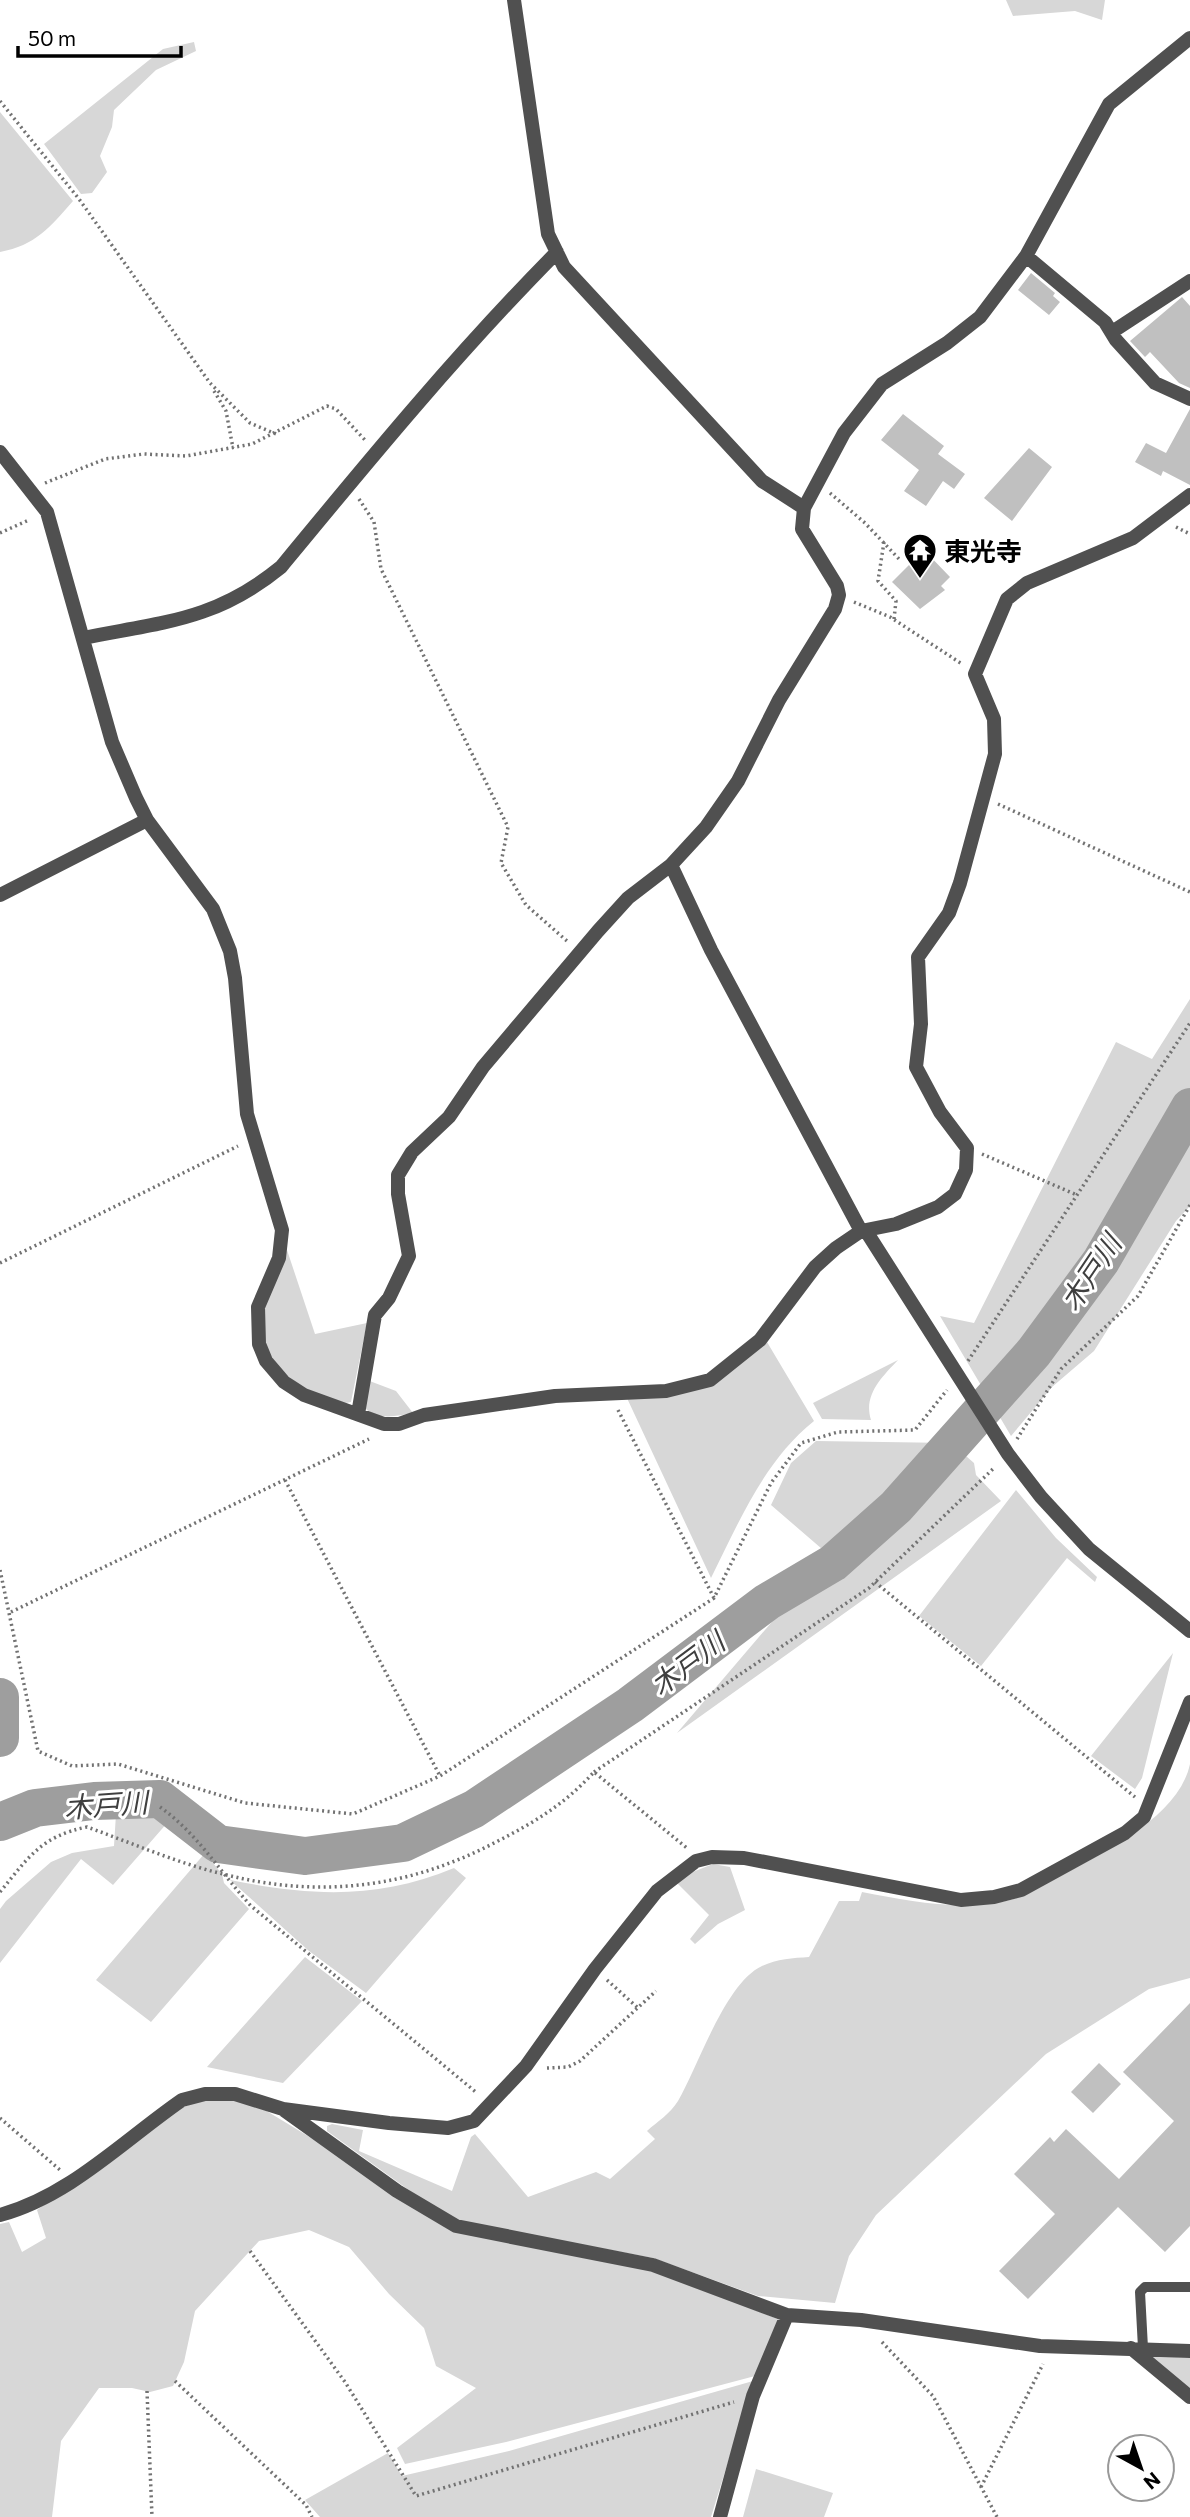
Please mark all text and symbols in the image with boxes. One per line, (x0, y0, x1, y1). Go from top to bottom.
scale bar (18, 14, 180, 58)
text: 50 m (28, 25, 76, 50)
temple icon: 東光寺 (901, 531, 939, 580)
place label: 東光寺 (944, 535, 1022, 566)
water label: 木戸川 (1052, 1225, 1129, 1316)
water label: 木戸川 (643, 1622, 733, 1702)
water label: 木戸川 (63, 1784, 152, 1824)
north arrow (1106, 2433, 1176, 2503)
text: N (1139, 2468, 1165, 2495)

